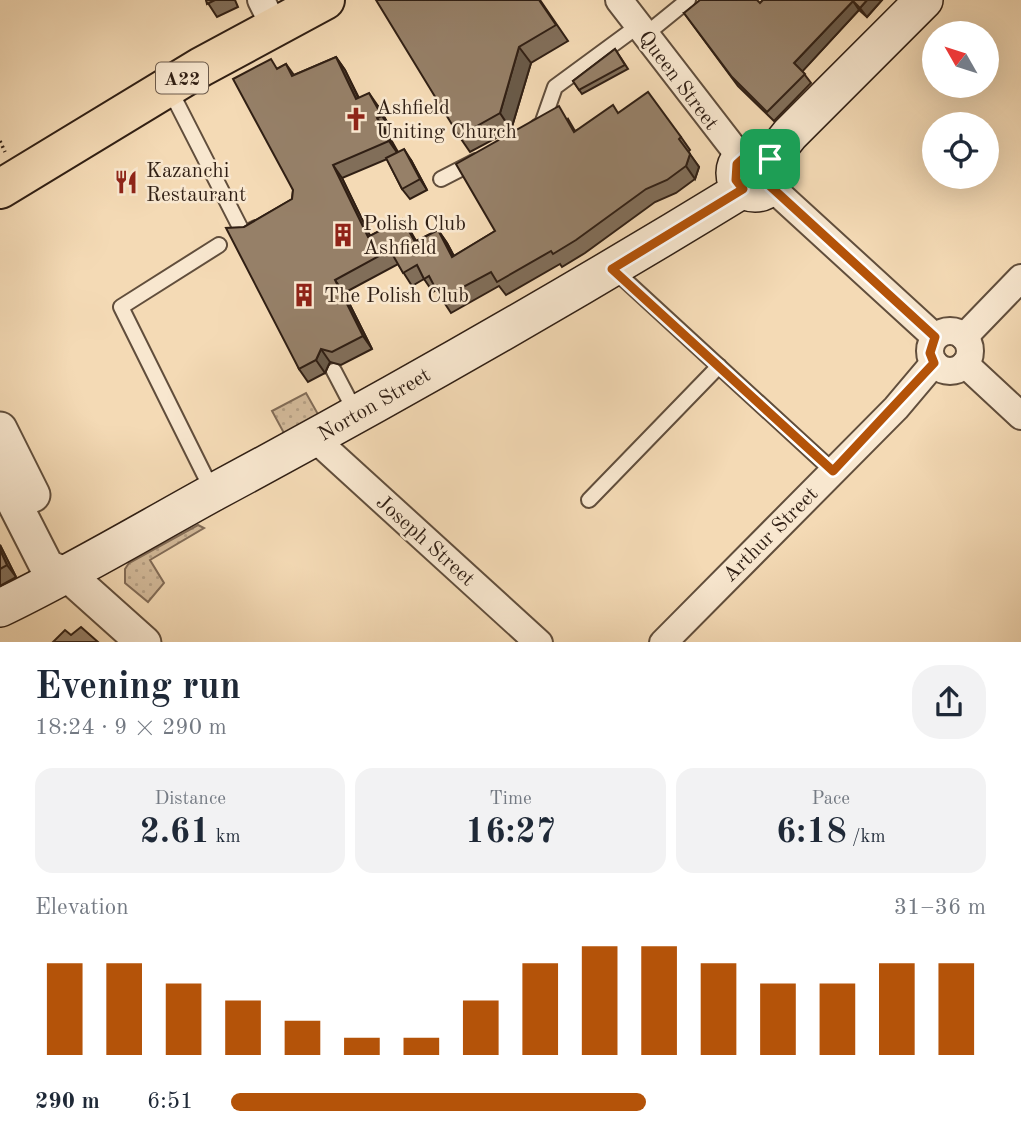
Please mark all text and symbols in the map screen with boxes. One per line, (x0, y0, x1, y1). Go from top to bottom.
north arrow (922, 21, 999, 98)
map controls (922, 21, 999, 189)
street label: Queen Street (634, 27, 722, 134)
road number: A22 (156, 62, 208, 94)
place label: Ashfield Uniting Church (376, 98, 517, 143)
church icon: Ashfield Uniting Church (342, 105, 370, 133)
button: locate (922, 112, 999, 189)
pin (740, 129, 800, 189)
icon: arrive (751, 140, 789, 178)
place label: Kazanchi Restaurant (146, 161, 246, 206)
restaurant icon: Kazanchi Restaurant (112, 168, 140, 196)
place label: Polish Club Ashfield (363, 214, 466, 259)
building icon: Polish Club Ashfield (329, 221, 357, 249)
building icon: The Polish Club (290, 281, 318, 309)
place label: The Polish Club (324, 286, 469, 307)
street label: Norton Street (315, 365, 434, 446)
street label: Arthur Street (720, 484, 823, 587)
street label: Joseph Street (372, 492, 478, 591)
button: share (912, 665, 986, 739)
text: Evening run (35, 669, 241, 707)
text: 18:24 · 9 × 290 m (35, 716, 227, 739)
text: Distance (154, 790, 226, 809)
text: Time (489, 790, 532, 809)
text: Pace (812, 790, 850, 809)
text: 2.61 (140, 815, 210, 850)
text: 16:27 (465, 815, 556, 850)
text: 6:18 (776, 815, 847, 850)
text: km (210, 828, 241, 847)
text: /km (847, 828, 886, 847)
text: Elevation (35, 896, 129, 919)
text: 31–36 m (894, 896, 986, 919)
text: 290 m (35, 1090, 100, 1113)
text: 6:51 (147, 1090, 193, 1113)

